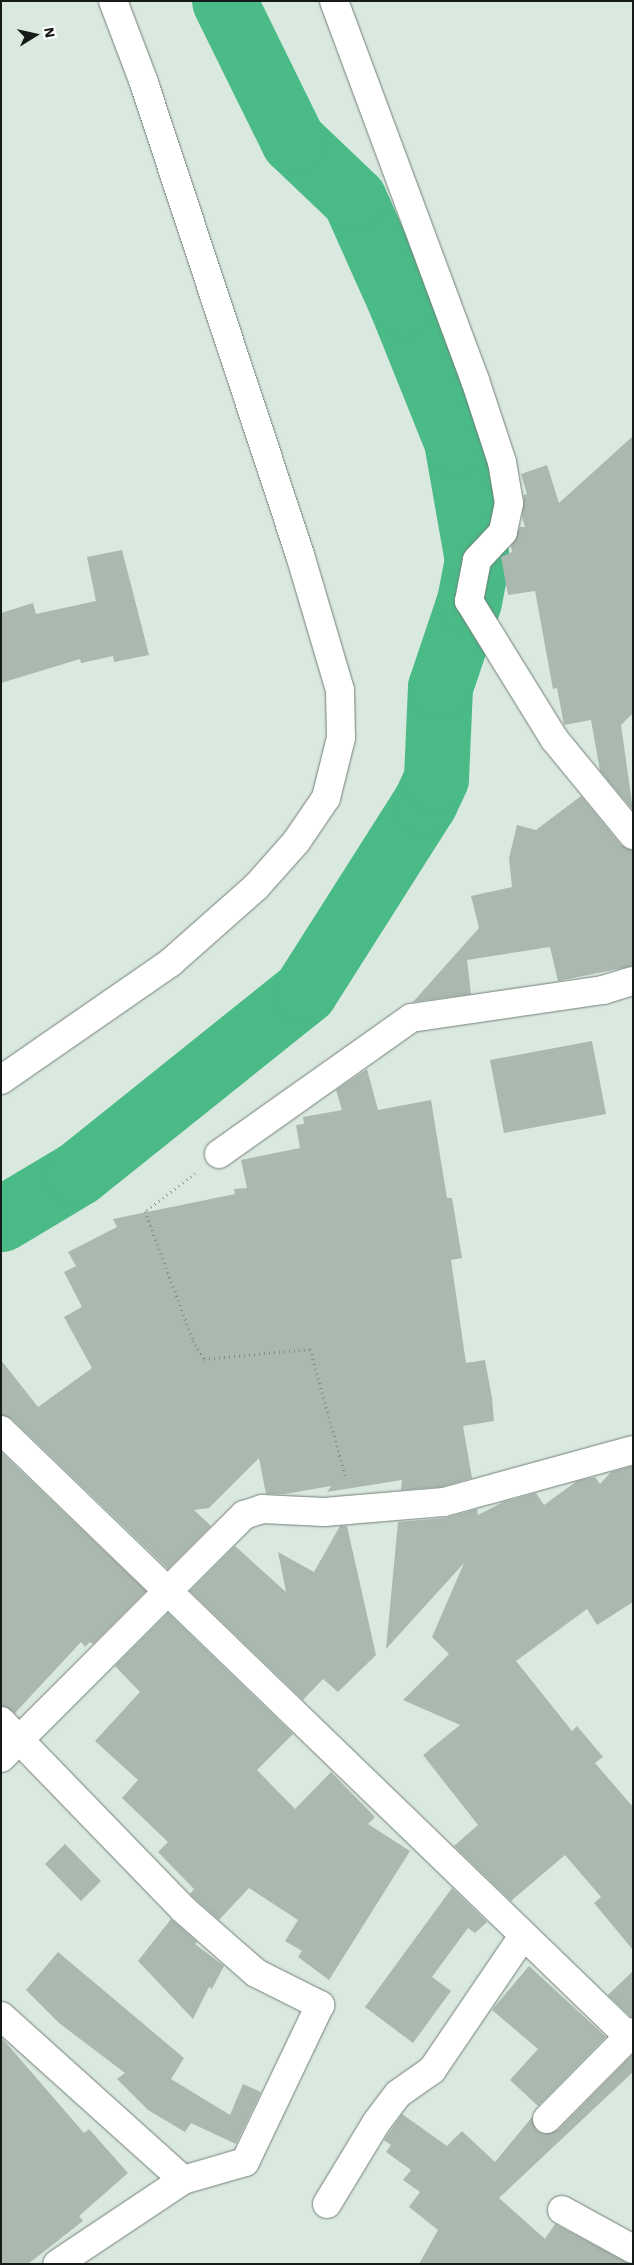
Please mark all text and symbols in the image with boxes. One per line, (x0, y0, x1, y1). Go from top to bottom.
north arrow (10, 10, 60, 60)
text: N (41, 26, 59, 39)

